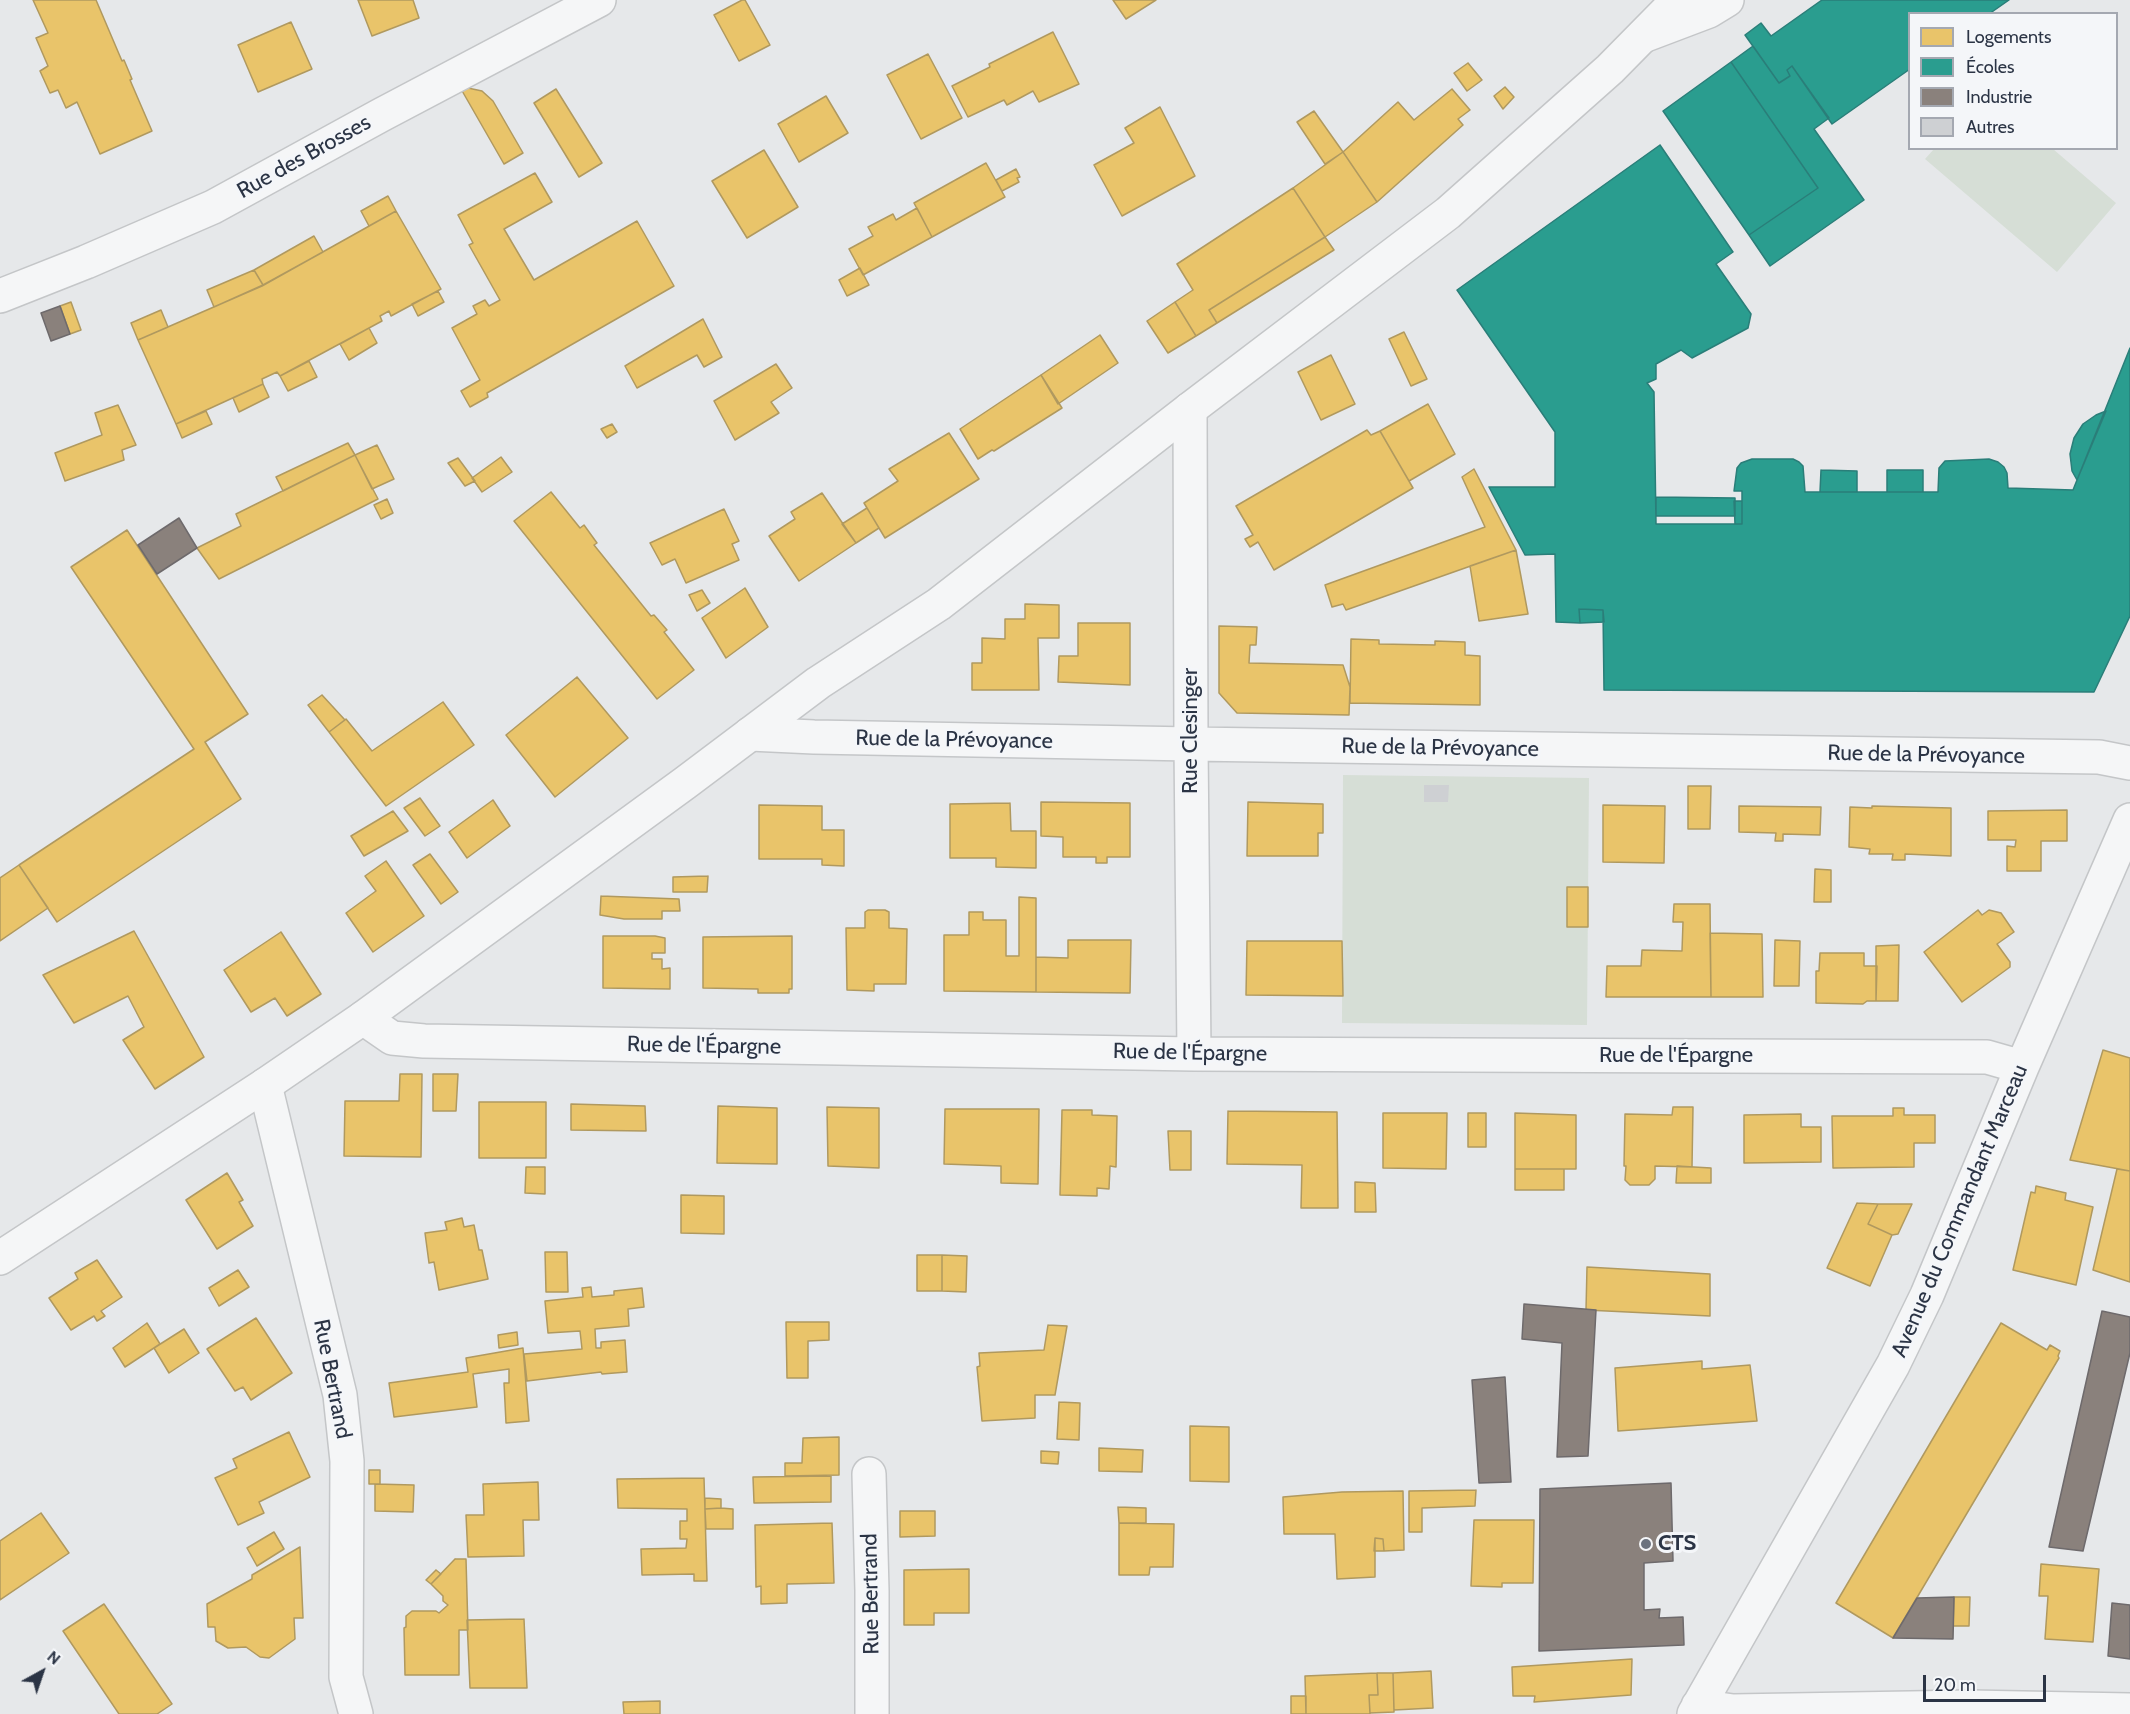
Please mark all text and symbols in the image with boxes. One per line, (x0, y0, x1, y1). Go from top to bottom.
legend (1908, 12, 2118, 150)
text: Logements (1966, 26, 2051, 48)
text: Écoles (1966, 56, 2014, 78)
text: Industrie (1966, 86, 2032, 108)
street label: Rue des Brosses (233, 109, 375, 205)
text: Autres (1966, 116, 2015, 138)
street label: Rue Clesinger (1178, 668, 1204, 794)
street label: Rue de la Prévoyance (855, 725, 1053, 755)
street label: Rue de la Prévoyance (1341, 733, 1539, 763)
street label: Rue de la Prévoyance (1827, 740, 2025, 770)
street label: Rue de l'Épargne (627, 1031, 781, 1061)
street label: Rue de l'Épargne (1113, 1038, 1267, 1068)
street label: Rue de l'Épargne (1599, 1043, 1753, 1069)
street label: Avenue du Commandant Marceau (1886, 1061, 2034, 1361)
street label: Rue Bertrand (307, 1317, 357, 1441)
place label: CTS (1658, 1531, 1696, 1557)
street label: Rue Bertrand (857, 1533, 885, 1655)
marker: CTS (1639, 1537, 1653, 1551)
north arrow (12, 1642, 72, 1702)
text: N (43, 1647, 64, 1669)
scale bar (1926, 1663, 2049, 1701)
text: 20 m (1934, 1674, 1976, 1696)

